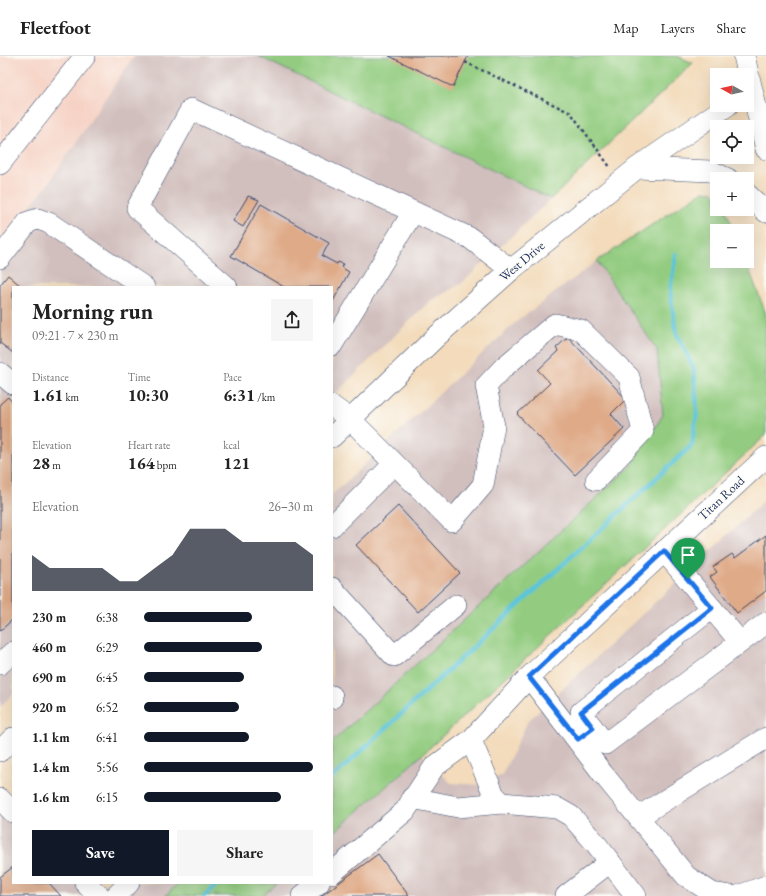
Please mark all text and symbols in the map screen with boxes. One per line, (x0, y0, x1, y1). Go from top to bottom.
text: Fleetfoot (20, 15, 91, 40)
text: Map (613, 19, 638, 37)
text: Layers (660, 19, 695, 37)
text: Share (717, 19, 746, 37)
north arrow (710, 68, 754, 112)
map controls (710, 68, 754, 268)
button: locate (710, 120, 754, 164)
button: + (710, 172, 754, 216)
button: − (710, 224, 754, 268)
street label: West Drive (496, 237, 548, 285)
text: Morning run (32, 297, 153, 326)
button: share (271, 299, 313, 341)
text: 09:21 · 7 × 230 m (32, 327, 119, 344)
text: Distance (32, 370, 69, 384)
text: Time (128, 370, 151, 384)
text: Pace (223, 370, 242, 384)
text: 1.61 (32, 384, 63, 406)
text: 10:30 (128, 384, 168, 406)
text: 6:31 (223, 384, 255, 406)
text: km (63, 390, 79, 404)
text: /km (255, 390, 275, 404)
text: Elevation (32, 438, 72, 452)
text: Heart rate (128, 438, 170, 452)
text: kcal (223, 438, 240, 452)
text: 28 (32, 452, 50, 474)
text: 164 (128, 452, 155, 474)
text: 121 (223, 452, 250, 474)
text: m (50, 458, 61, 472)
text: bpm (155, 458, 177, 472)
street label: Titan Road (694, 472, 748, 524)
text: Elevation (32, 498, 79, 515)
text: 26–30 m (268, 498, 313, 515)
pin (671, 538, 705, 579)
icon: arrive (677, 544, 699, 566)
text: 230 m (32, 609, 66, 626)
text: 6:38 (96, 609, 118, 626)
text: 460 m (32, 639, 66, 656)
text: 6:29 (96, 639, 118, 656)
text: 690 m (32, 669, 66, 686)
text: 6:45 (96, 669, 118, 686)
text: 920 m (32, 699, 66, 716)
text: 6:52 (96, 699, 118, 716)
text: 1.1 km (32, 729, 70, 746)
text: 6:41 (96, 729, 118, 746)
text: 1.4 km (32, 759, 70, 776)
text: 5:56 (96, 759, 118, 776)
text: 1.6 km (32, 789, 70, 806)
text: 6:15 (96, 789, 118, 806)
button: Save (32, 830, 169, 876)
button: Share (177, 830, 313, 876)

